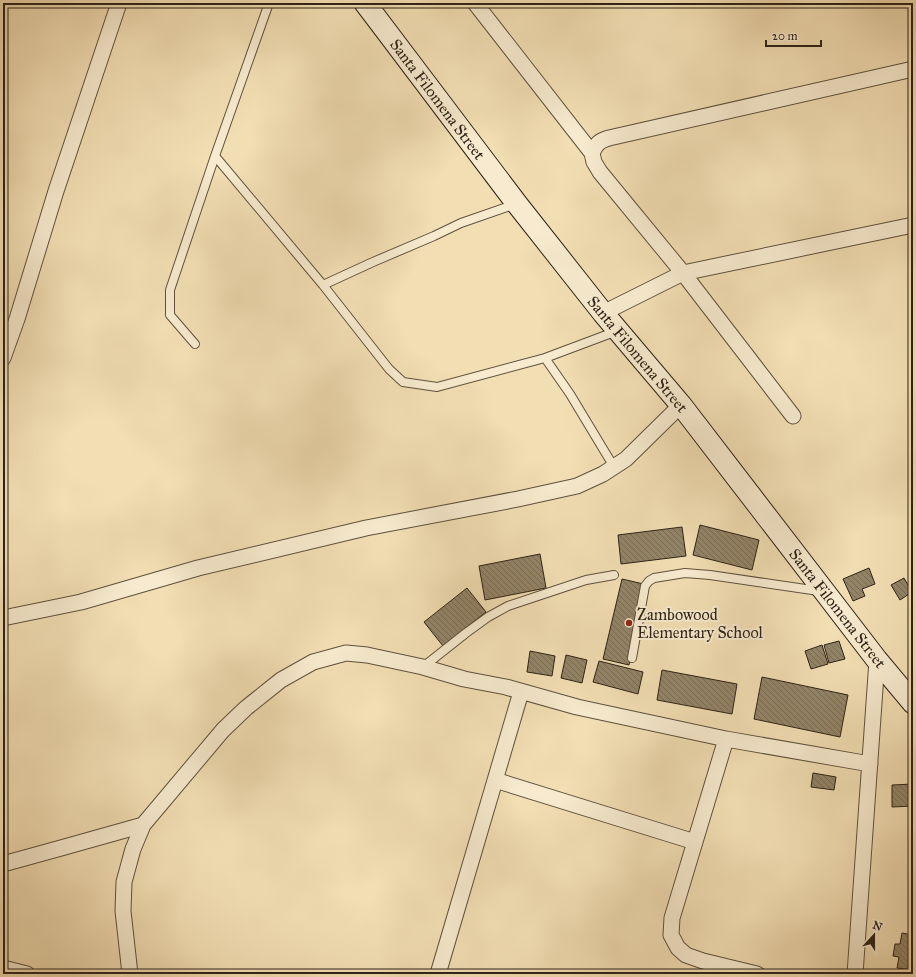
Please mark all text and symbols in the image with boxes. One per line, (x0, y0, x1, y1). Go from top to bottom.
scale bar (766, 22, 821, 48)
text: 20 m (772, 29, 798, 43)
street label: Santa Filomena Street (386, 35, 489, 164)
street label: Santa Filomena Street (583, 292, 692, 417)
street label: Santa Filomena Street (785, 545, 890, 672)
place label: Zambowood Elementary School (637, 605, 763, 642)
marker: Zambowood Elementary School (624, 618, 634, 628)
north arrow (854, 915, 894, 955)
text: N (871, 918, 885, 934)

